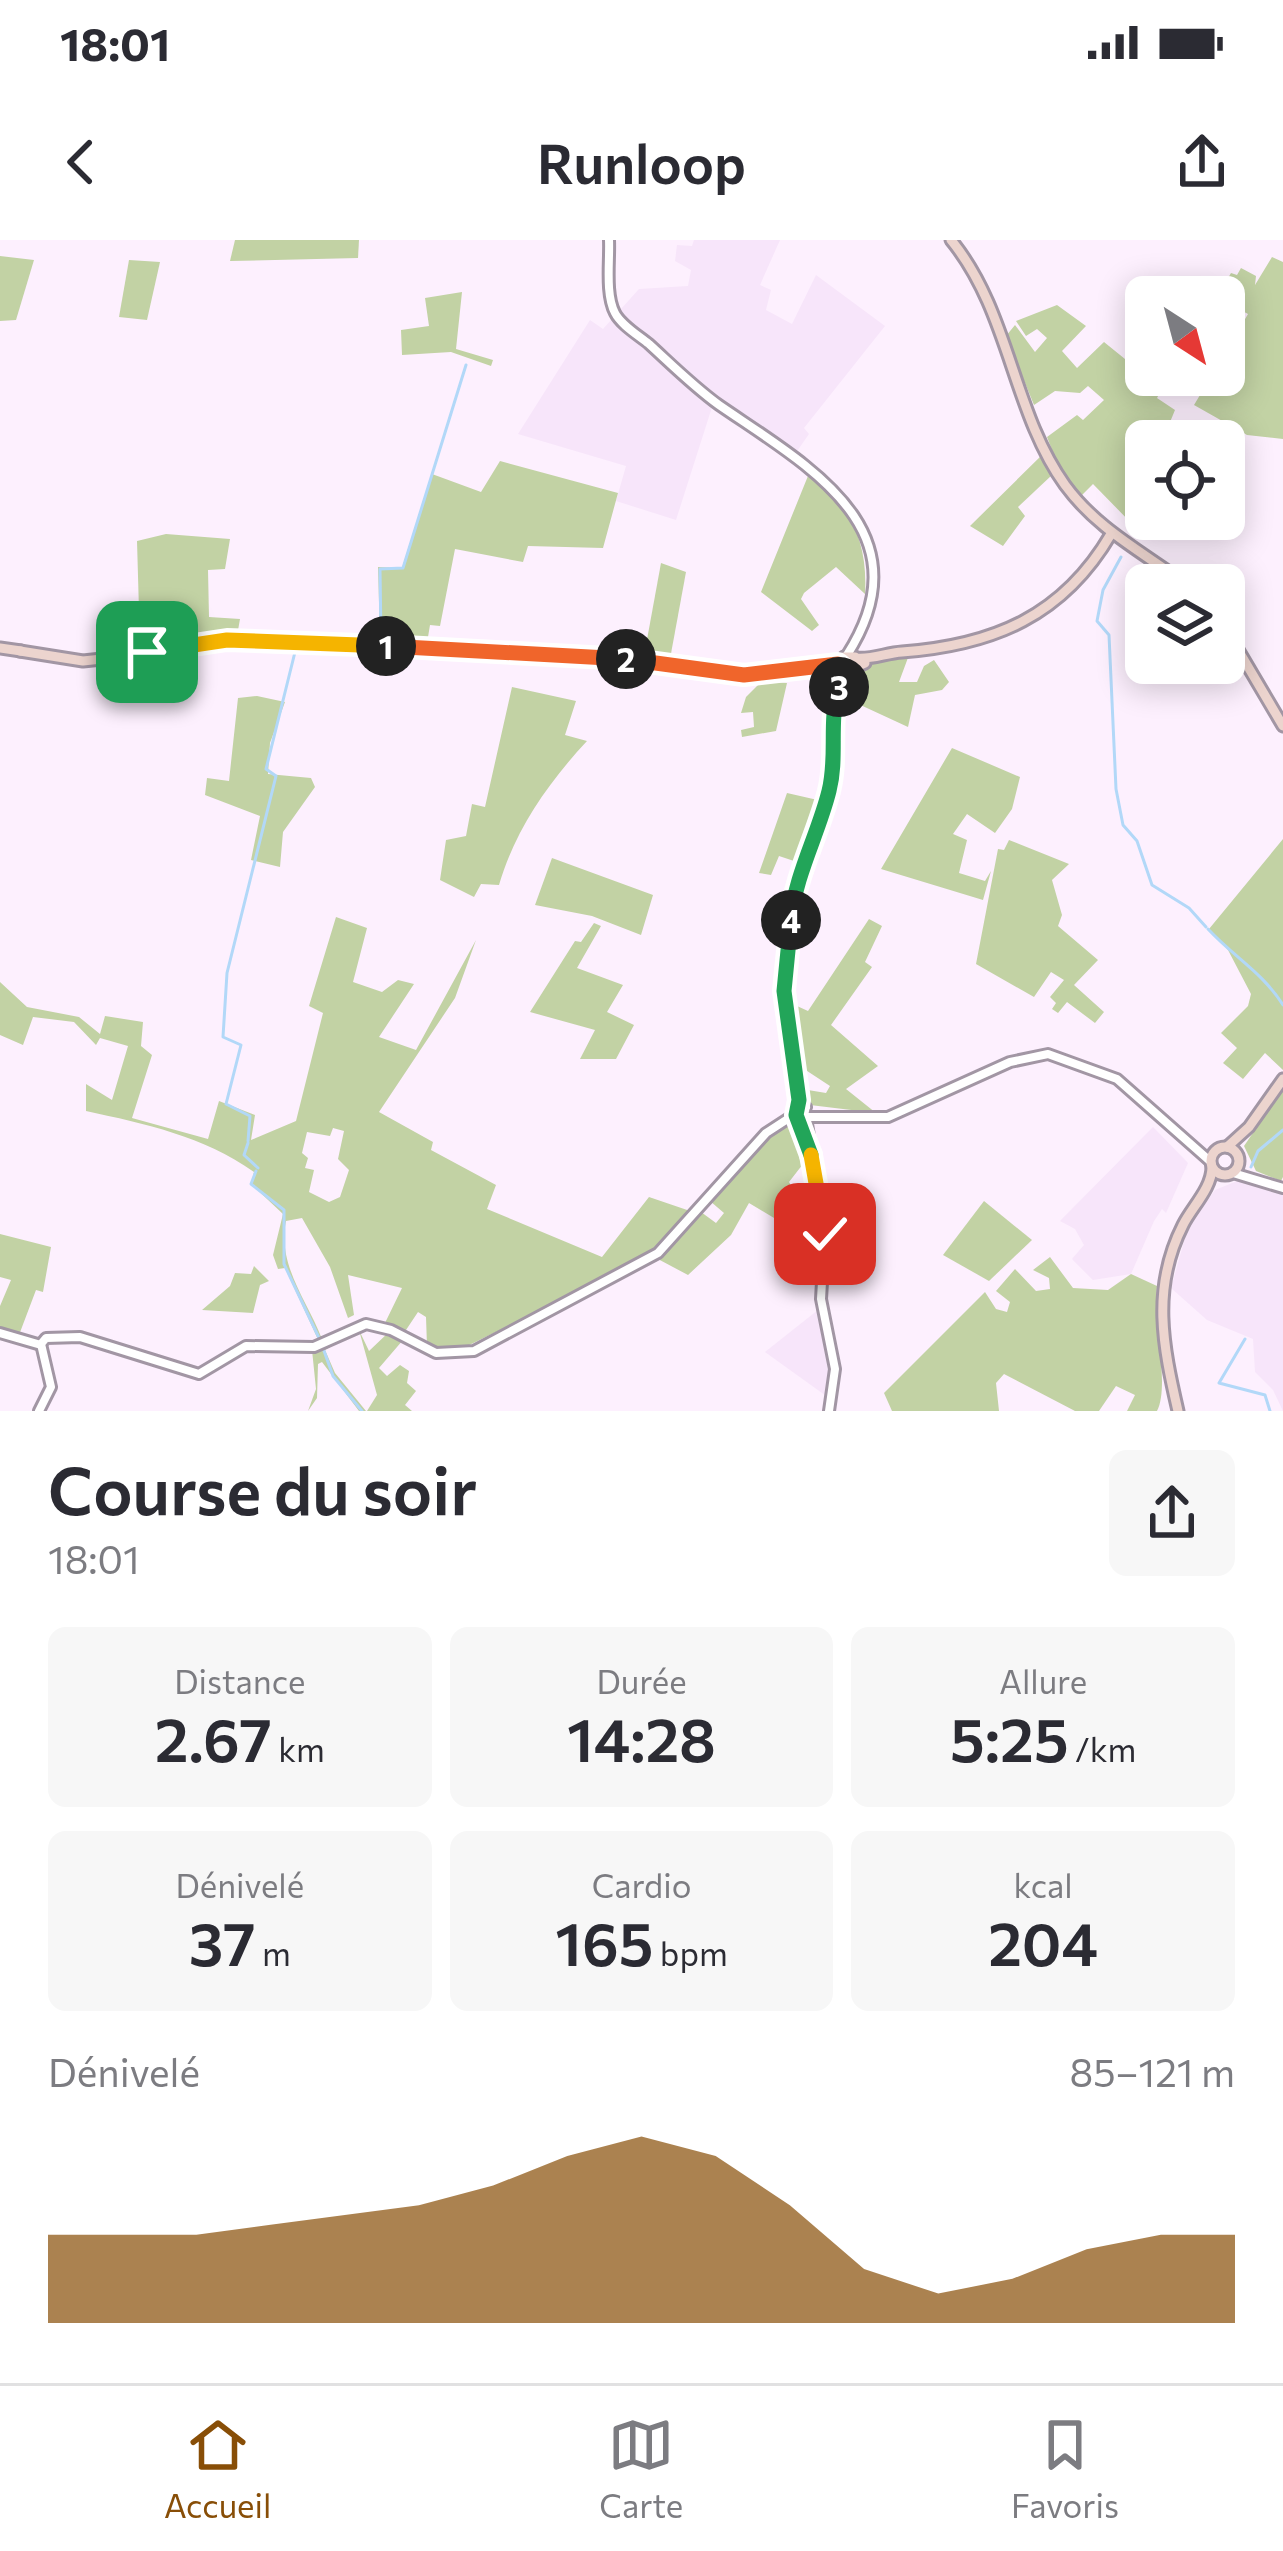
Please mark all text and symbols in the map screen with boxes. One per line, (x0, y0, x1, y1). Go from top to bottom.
text: 18:01 (60, 15, 170, 70)
icon: back (48, 129, 114, 195)
text: Runloop (537, 129, 746, 195)
icon: share (1169, 129, 1235, 195)
north arrow (1125, 276, 1245, 396)
map controls (1125, 276, 1245, 684)
button: locate (1125, 420, 1245, 540)
button: layers (1125, 564, 1245, 684)
pin (96, 601, 198, 703)
pin: 1 (356, 616, 416, 676)
icon: arrive (114, 619, 180, 685)
text: 1 (379, 625, 393, 666)
pin: 2 (596, 629, 656, 689)
text: 2 (617, 638, 635, 679)
pin: 3 (809, 657, 869, 717)
text: 3 (829, 666, 849, 707)
pin: 4 (761, 890, 821, 950)
text: 4 (781, 899, 801, 940)
pin (774, 1183, 876, 1285)
icon: check (792, 1201, 858, 1267)
text: Course du soir (48, 1448, 477, 1529)
button: share (1109, 1450, 1235, 1576)
text: 18:01 (48, 1534, 140, 1582)
text: Distance (174, 1660, 305, 1701)
text: Durée (596, 1660, 687, 1701)
text: Allure (999, 1660, 1087, 1701)
text: 2.67 (155, 1701, 272, 1774)
text: 14:28 (567, 1701, 716, 1774)
text: 5:25 (950, 1701, 1069, 1774)
text: km (272, 1728, 325, 1769)
text: /km (1069, 1728, 1136, 1769)
text: Dénivelé (176, 1864, 304, 1905)
text: Cardio (592, 1864, 691, 1905)
text: kcal (1014, 1864, 1073, 1905)
text: 37 (189, 1905, 256, 1978)
text: 165 (555, 1905, 654, 1978)
text: 204 (988, 1905, 1098, 1978)
text: m (256, 1932, 291, 1973)
text: bpm (654, 1932, 728, 1973)
text: Dénivelé (48, 2047, 200, 2095)
text: 85–121 m (1069, 2047, 1235, 2095)
tab: Accueil (164, 2412, 271, 2525)
tab: Carte (599, 2412, 683, 2525)
tab: Favoris (1011, 2412, 1119, 2525)

